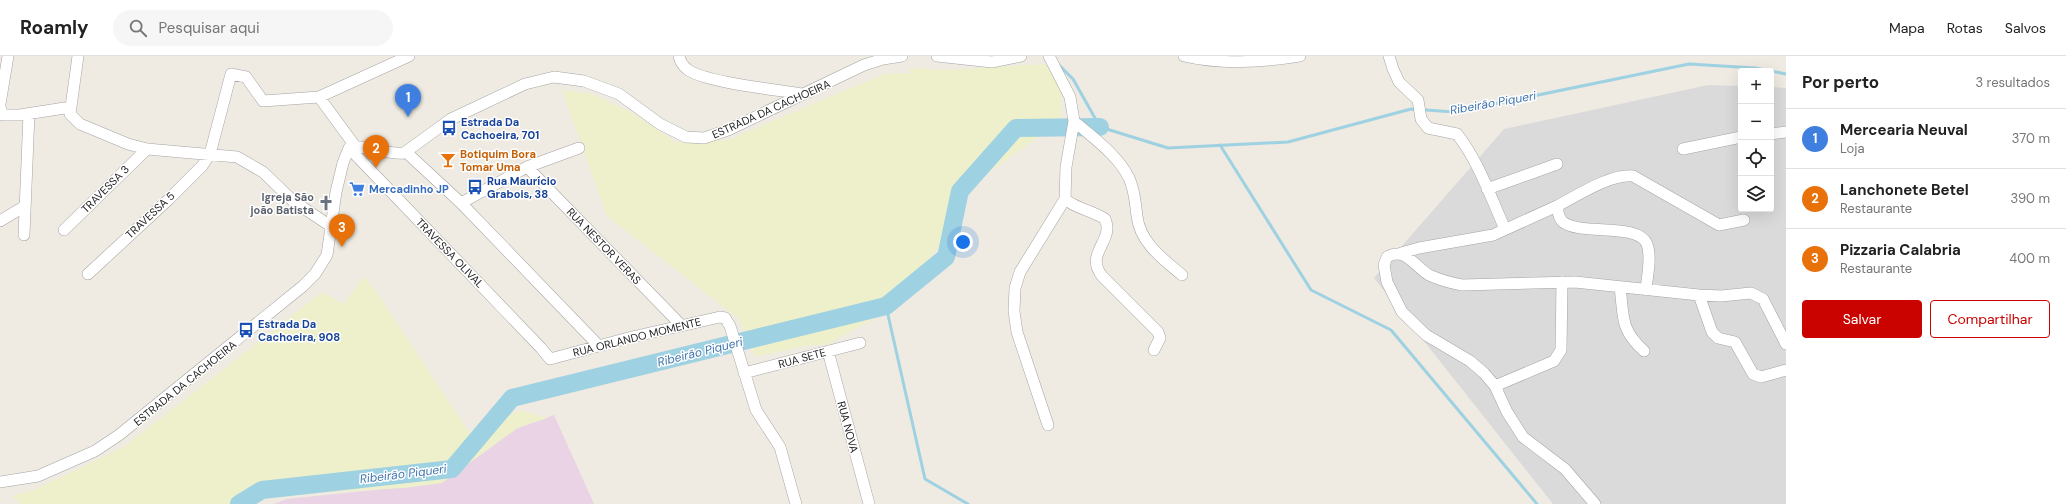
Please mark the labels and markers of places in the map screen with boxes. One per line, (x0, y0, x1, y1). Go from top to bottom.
pin: 1 (395, 84, 421, 117)
place label: Estrada Da Cachoeira, 701 (461, 115, 539, 142)
bus stop icon: Estrada Da Cachoeira, 701 (440, 119, 458, 137)
pin: 2 (363, 135, 389, 168)
place label: Botiquim Bora Tomar Uma (460, 147, 536, 174)
bar icon: Botiquim Bora Tomar Uma (439, 151, 457, 169)
place label: Rua Maurício Grabois, 38 (487, 174, 557, 201)
bus stop icon: Rua Maurício Grabois, 38 (466, 178, 484, 196)
supermarket icon: Mercadinho JP (348, 180, 366, 198)
place label: Mercadinho JP (369, 182, 449, 196)
place label: Igreja São joão Batista (249, 190, 314, 217)
church icon: Igreja São joão Batista (317, 194, 335, 212)
pin: 3 (329, 214, 355, 247)
place label: Estrada Da Cachoeira, 908 (258, 317, 340, 344)
bus stop icon: Estrada Da Cachoeira, 908 (237, 321, 255, 339)

